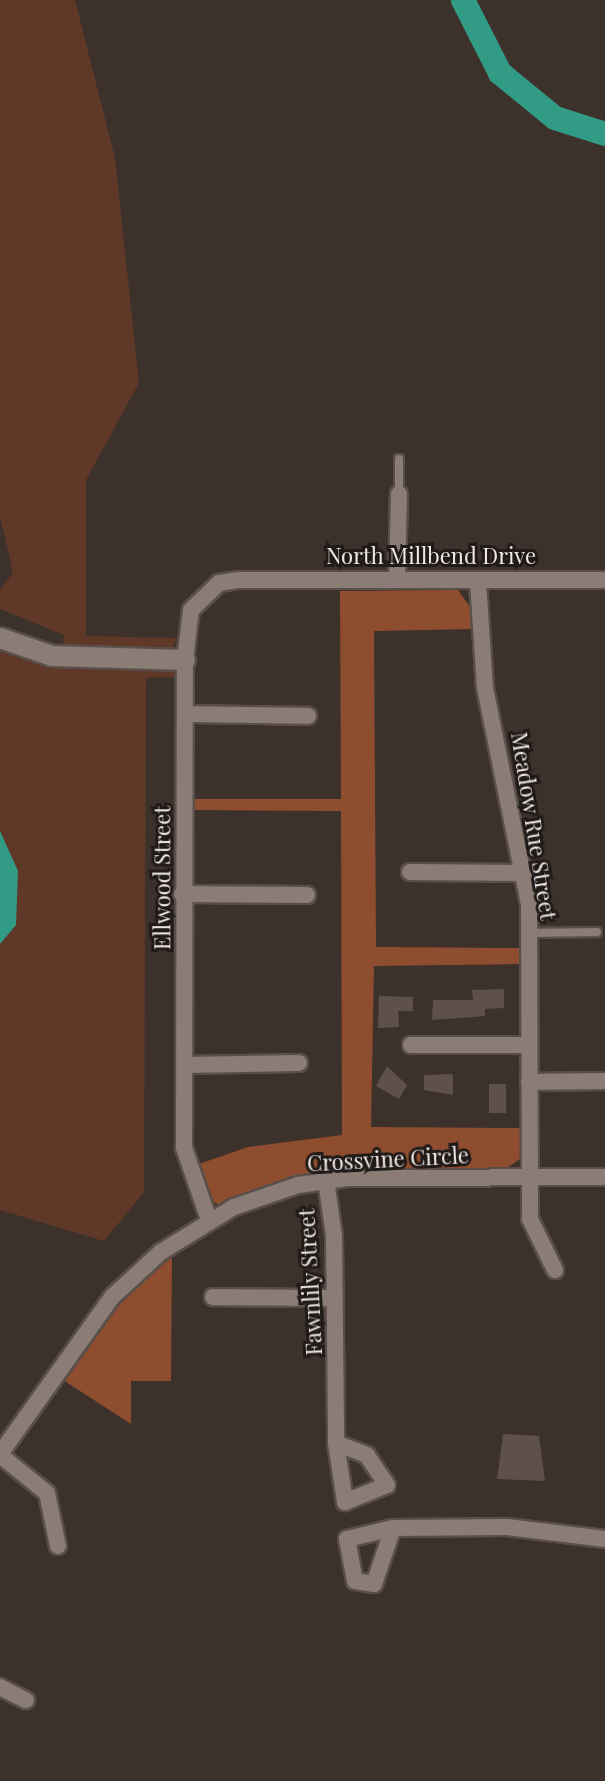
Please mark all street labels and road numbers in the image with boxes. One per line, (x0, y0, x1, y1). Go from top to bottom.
street label: North Millbend Drive (326, 543, 536, 569)
street label: Meadow Rue Street (506, 730, 562, 922)
street label: Ellwood Street (149, 806, 175, 950)
street label: Crossvine Circle (306, 1142, 470, 1176)
street label: Fawnlily Street (293, 1208, 327, 1356)

